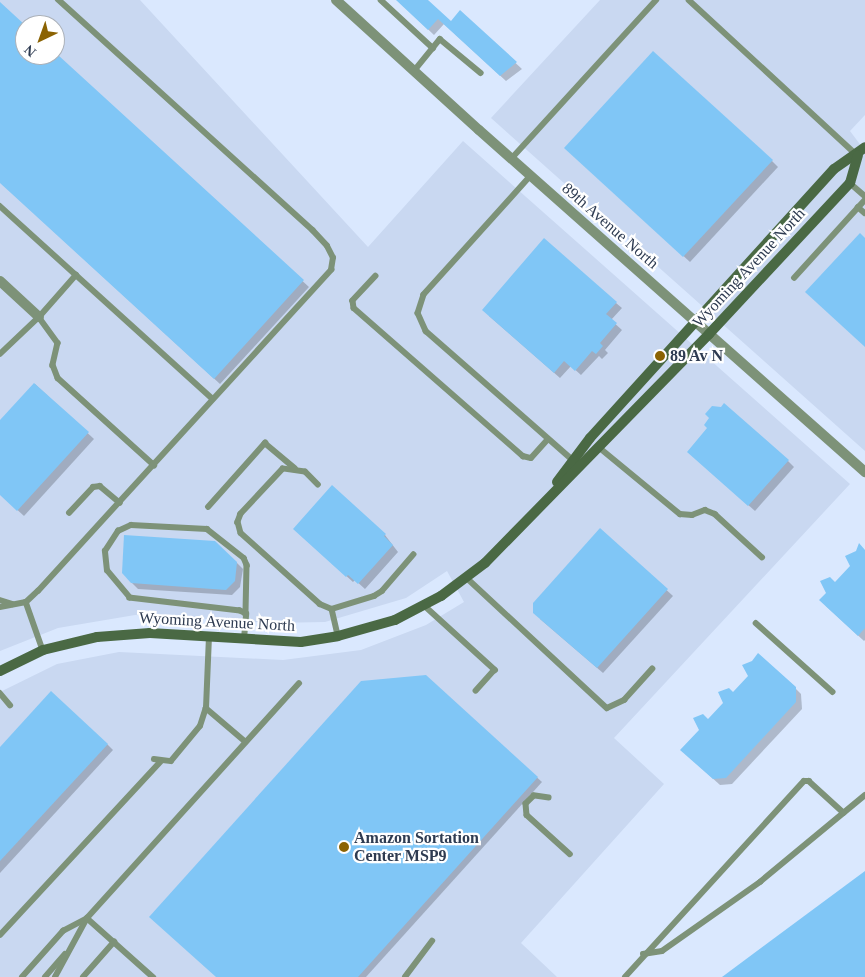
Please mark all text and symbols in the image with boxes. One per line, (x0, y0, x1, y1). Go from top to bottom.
north arrow (15, 15, 65, 65)
text: N (22, 42, 39, 60)
street label: 89th Avenue North (558, 179, 662, 273)
street label: Wyoming Avenue North (688, 204, 810, 332)
place label: 89 Av N (670, 346, 724, 366)
marker: 89 Av N (654, 350, 666, 362)
street label: Wyoming Avenue North (138, 608, 296, 636)
place label: Amazon Sortation Center MSP9 (354, 828, 479, 866)
marker: Amazon Sortation Center MSP9 (338, 841, 350, 853)

